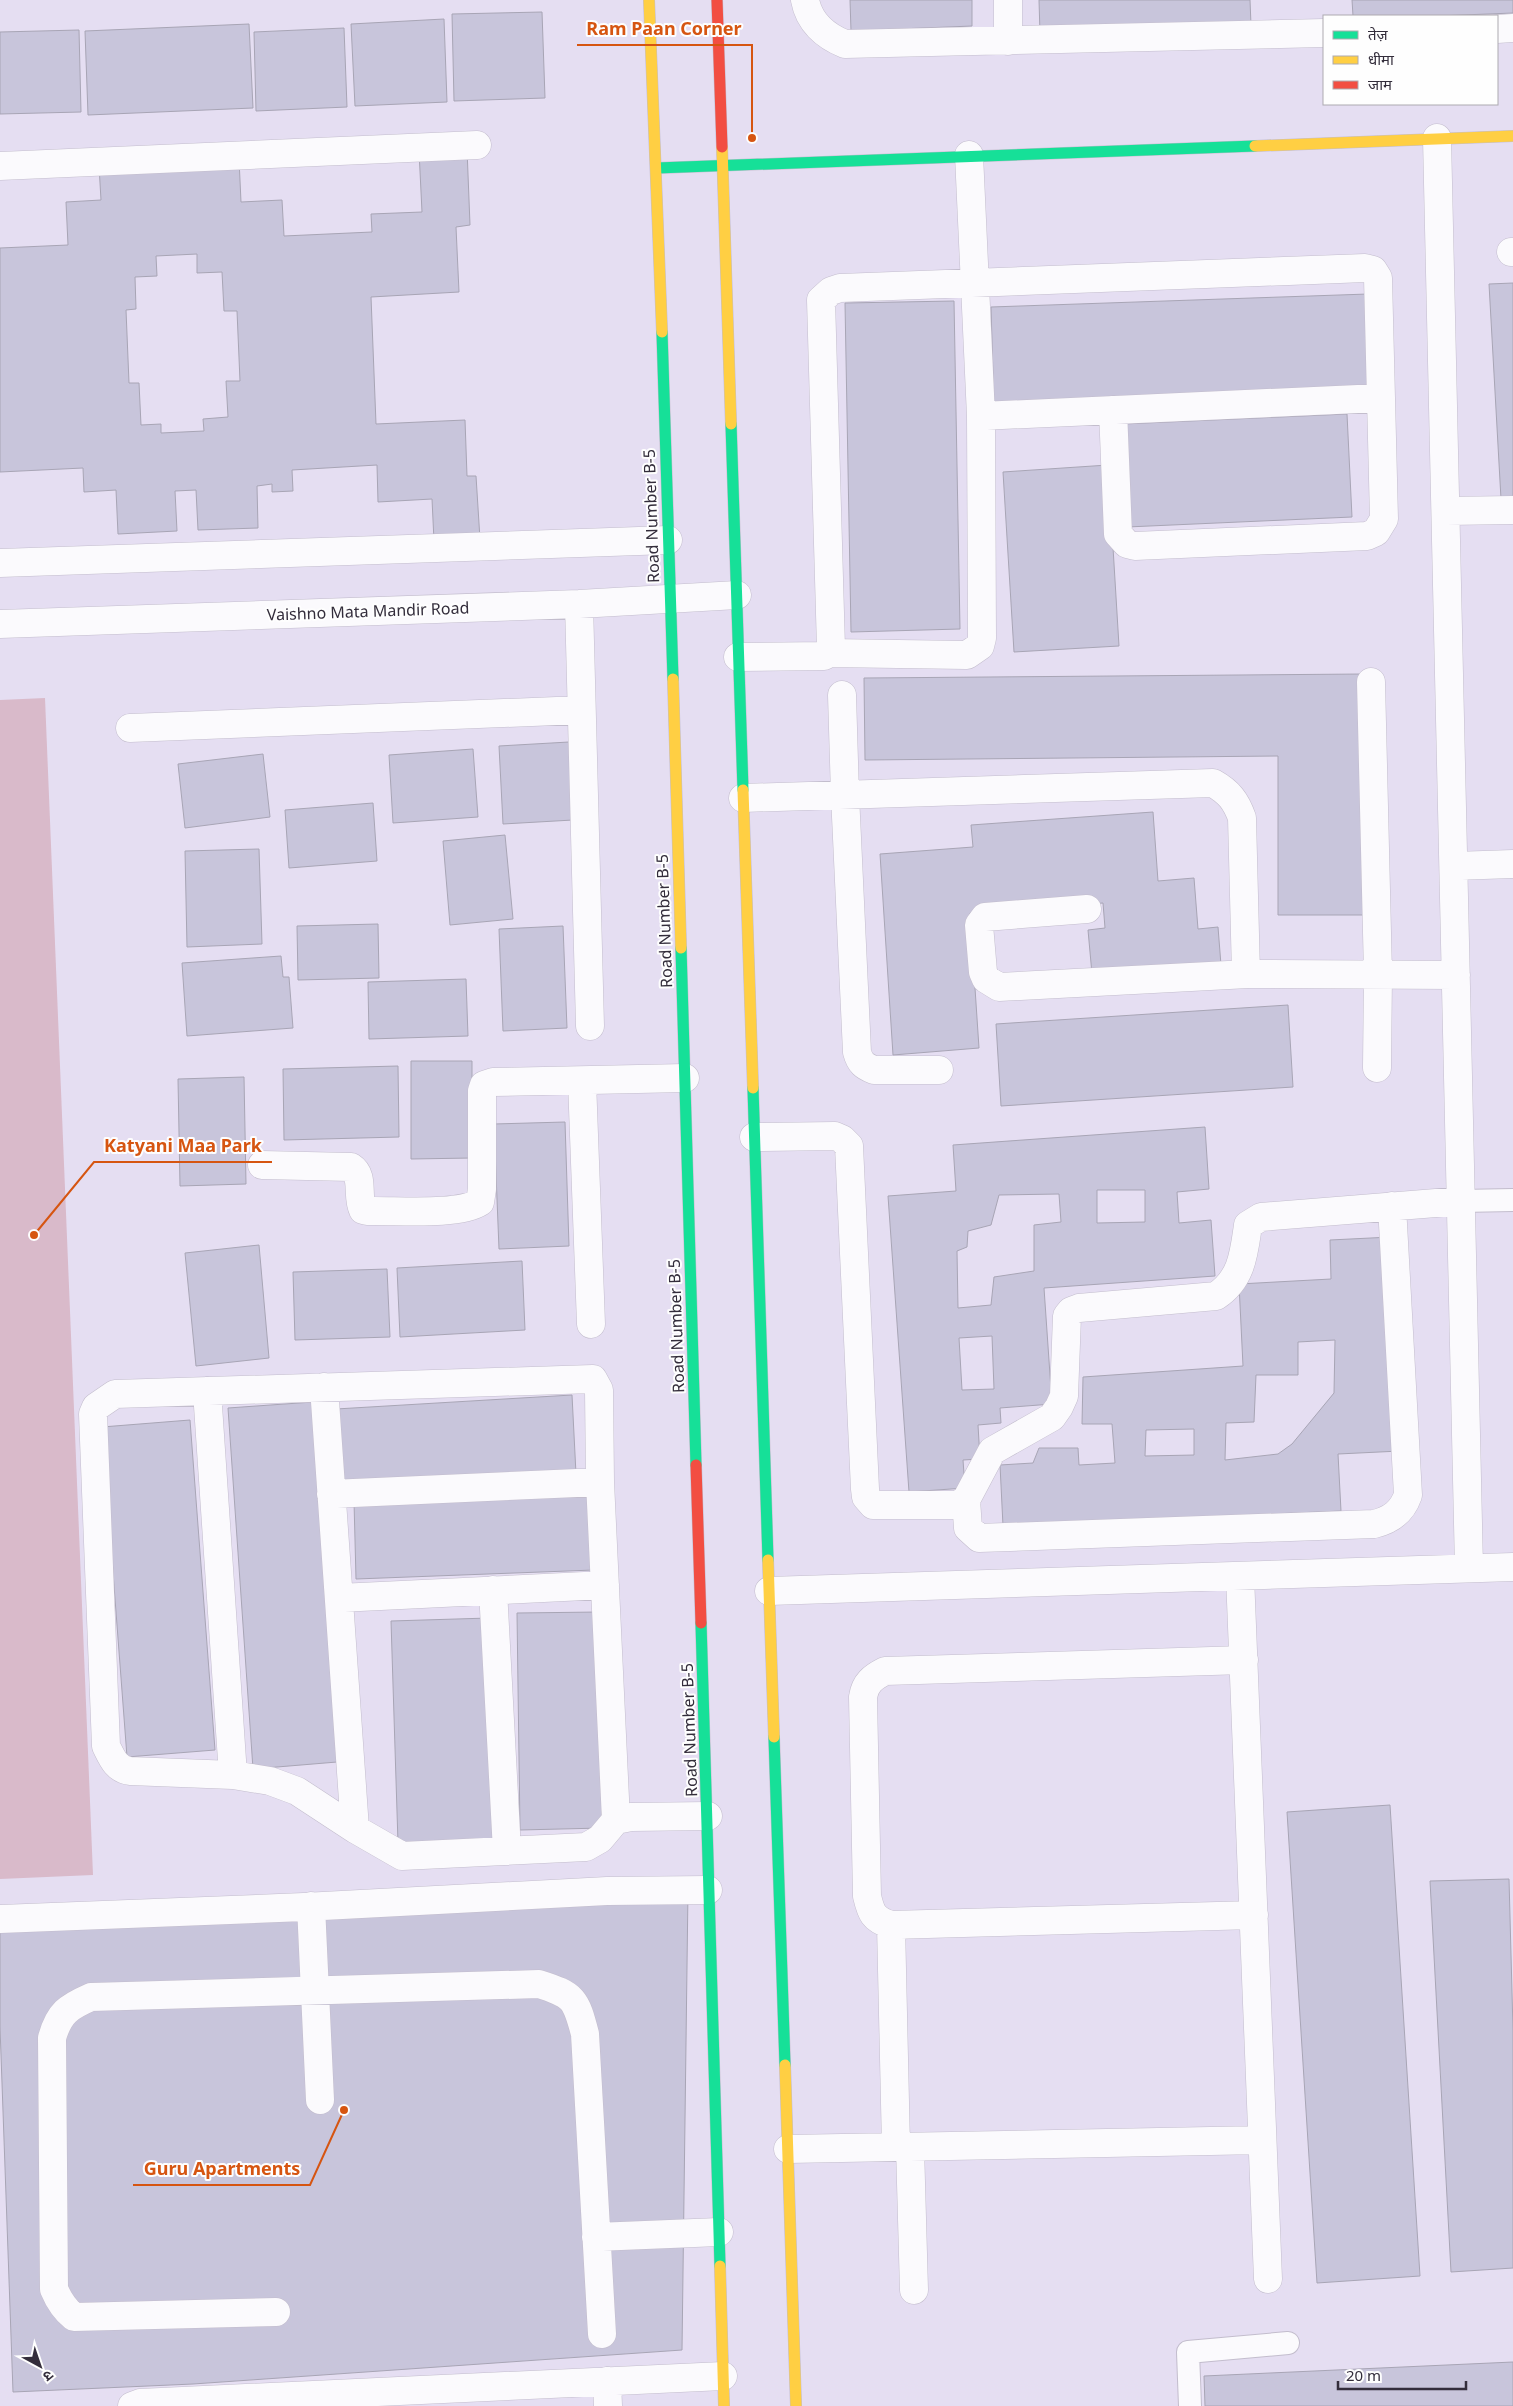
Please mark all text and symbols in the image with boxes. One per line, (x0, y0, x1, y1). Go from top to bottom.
callout: Ram Paan Corner (577, 12, 752, 45)
legend (1323, 15, 1498, 105)
text: Ram Paan Corner (586, 16, 742, 40)
text: तेज़ (1368, 24, 1389, 44)
text: धीमा (1368, 49, 1395, 69)
text: जाम (1368, 74, 1393, 94)
street label: Road Number B-5 (638, 449, 664, 583)
street label: Vaishno Mata Mandir Road (266, 596, 470, 626)
street label: Road Number B-5 (651, 854, 677, 988)
callout: Katyani Maa Park (94, 1129, 272, 1162)
text: Katyani Maa Park (104, 1133, 263, 1157)
street label: Road Number B-5 (663, 1259, 689, 1393)
street label: Road Number B-5 (676, 1663, 702, 1797)
callout: Guru Apartments (133, 2152, 310, 2185)
text: Guru Apartments (144, 2156, 300, 2180)
north arrow (15, 2341, 65, 2391)
scale bar (1338, 2358, 1466, 2390)
text: 20 m (1346, 2365, 1381, 2385)
text: उ (39, 2366, 58, 2387)

